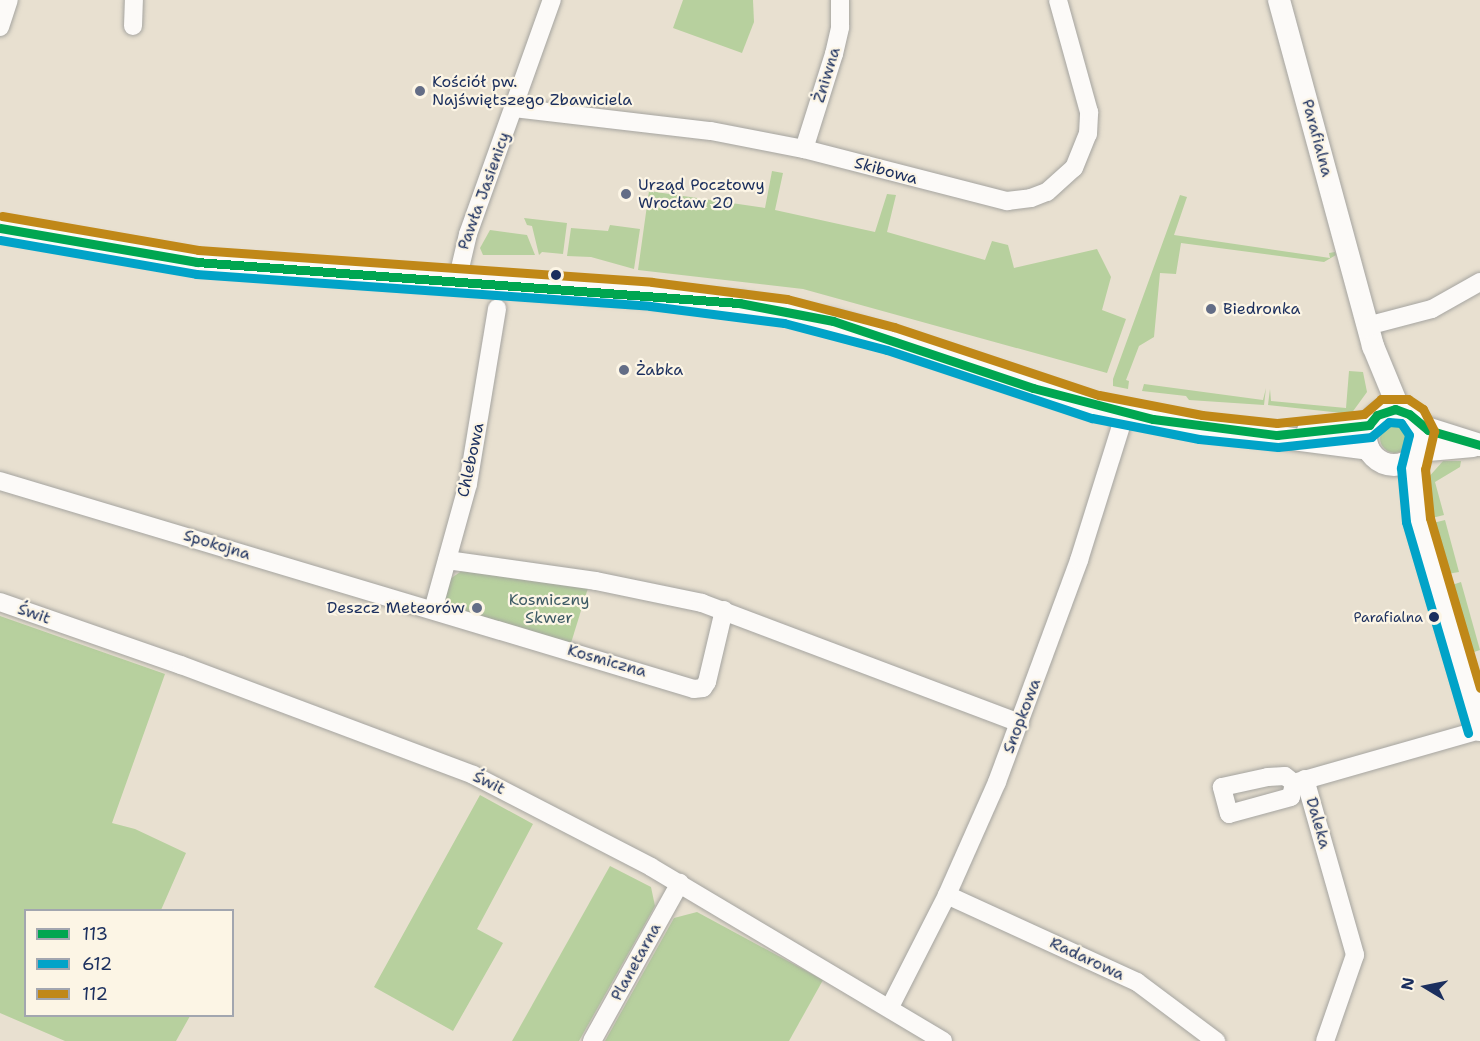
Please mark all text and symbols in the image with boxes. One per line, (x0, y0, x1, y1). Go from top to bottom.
street label: Żniwna (809, 45, 845, 105)
place label: Kościół pw. Najświętszego Zbawiciela (432, 72, 632, 110)
marker: Kościół pw. Najświętszego Zbawiciela (413, 84, 427, 98)
street label: Parafialna (1297, 97, 1337, 179)
street label: Pawła Jasienicy (454, 129, 514, 253)
street label: Skibowa (852, 153, 920, 189)
place label: Urząd Pocztowy Wrocław 20 (638, 175, 765, 213)
marker: Urząd Pocztowy Wrocław 20 (619, 187, 633, 201)
unlabelled marker (550, 269, 562, 281)
place label: Biedronka (1223, 299, 1300, 319)
marker: Biedronka (1204, 302, 1218, 316)
place label: Żabka (636, 360, 683, 380)
marker: Żabka (617, 363, 631, 377)
street label: Chlebowa (454, 421, 488, 499)
street label: Spokojna (181, 526, 253, 564)
park label: Kosmiczny Skwer (509, 590, 589, 628)
place label: Deszcz Meteorów (327, 598, 465, 618)
street label: Świt (15, 599, 53, 629)
marker: Deszcz Meteorów (470, 601, 484, 615)
place label: Parafialna (1354, 609, 1423, 625)
marker: Parafialna (1428, 611, 1440, 623)
street label: Kosmiczna (565, 641, 649, 681)
street label: Snopkowa (999, 676, 1045, 756)
street label: Świt (470, 767, 508, 799)
street label: Daleka (1302, 795, 1334, 851)
legend (24, 909, 234, 1017)
street label: Planetarna (607, 920, 665, 1004)
text: 113 (82, 922, 108, 946)
street label: Radarowa (1047, 933, 1127, 985)
text: 612 (82, 952, 112, 976)
north arrow (1396, 957, 1456, 1017)
text: N (1396, 976, 1419, 992)
text: 112 (82, 982, 108, 1006)

